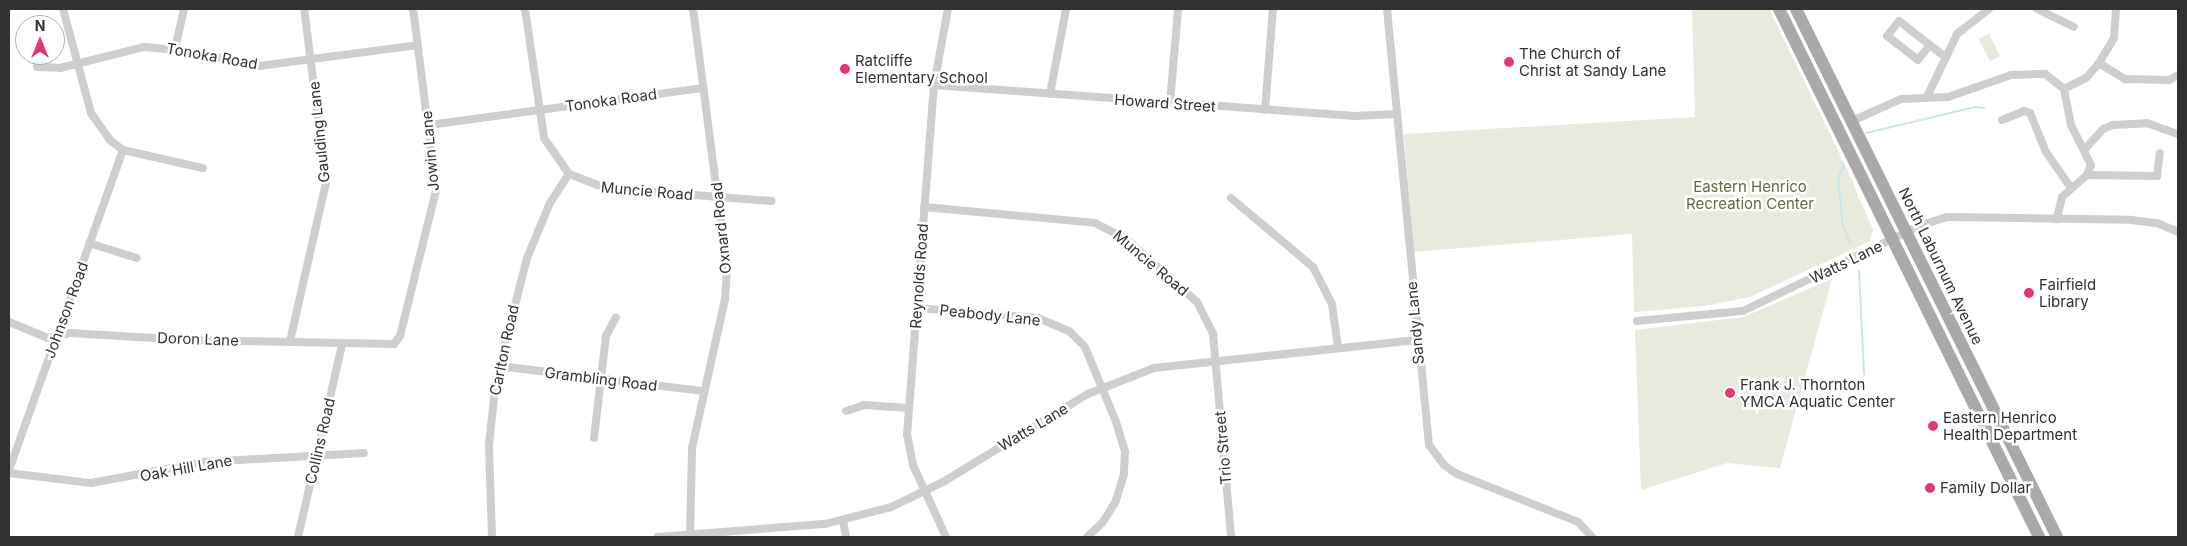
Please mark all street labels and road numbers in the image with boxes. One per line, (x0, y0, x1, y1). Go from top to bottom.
street label: Tonoka Road (165, 39, 259, 73)
street label: Gaulding Lane (305, 80, 333, 184)
street label: Tonoka Road (564, 85, 658, 115)
street label: Howard Street (1114, 90, 1216, 116)
street label: Jowin Lane (418, 110, 442, 192)
street label: Muncie Road (600, 178, 694, 204)
street label: Oxnard Road (707, 181, 735, 275)
street label: North Laburnum Avenue (1895, 184, 1987, 348)
street label: Reynolds Road (906, 223, 932, 329)
street label: Muncie Road (1110, 226, 1192, 300)
street label: Watts Lane (1807, 237, 1885, 287)
street label: Johnson Road (40, 259, 92, 361)
street label: Sandy Lane (1402, 281, 1428, 365)
street label: Peabody Lane (939, 301, 1041, 329)
street label: Carlton Road (486, 303, 522, 397)
street label: Doron Lane (157, 329, 239, 349)
street label: Grambling Road (544, 363, 658, 395)
street label: Collins Road (301, 396, 339, 486)
street label: Watts Lane (995, 399, 1071, 455)
street label: Trio Street (1211, 410, 1235, 486)
street label: Oak Hill Lane (139, 451, 233, 485)

